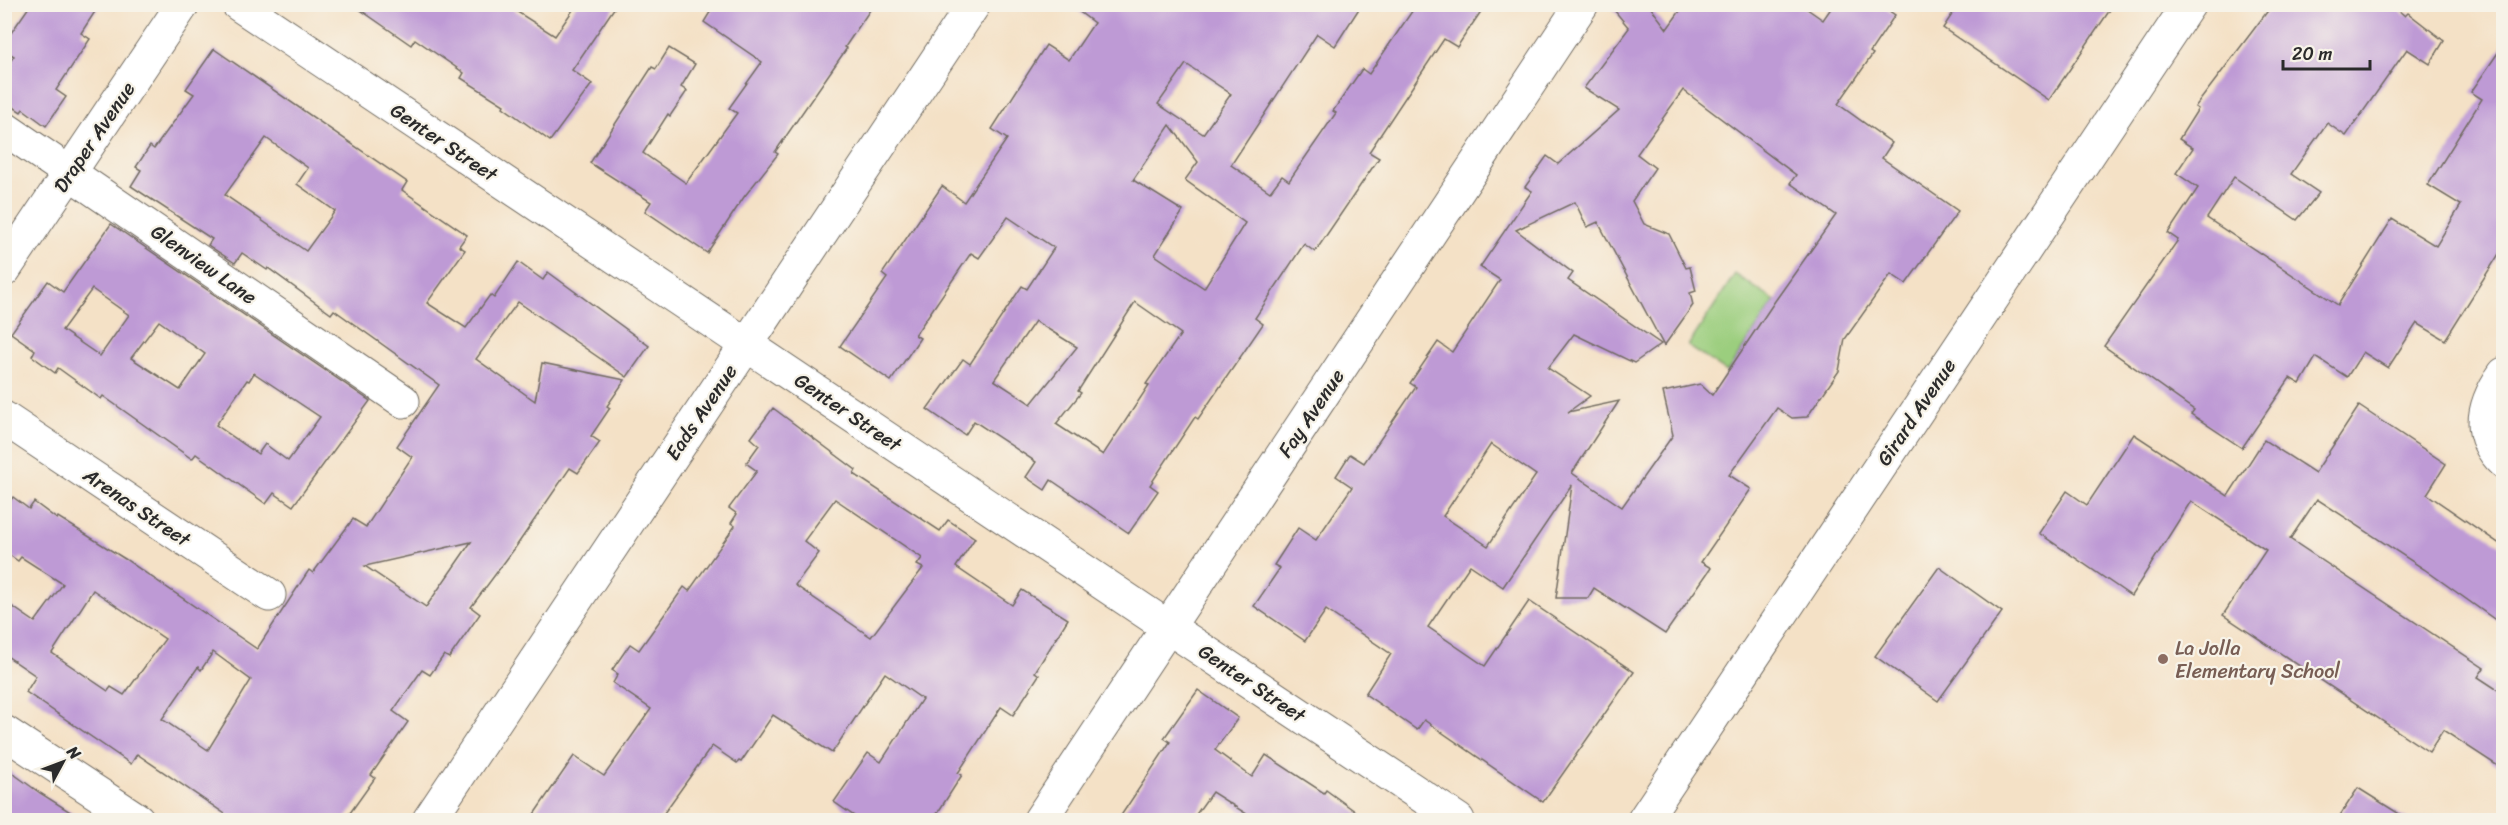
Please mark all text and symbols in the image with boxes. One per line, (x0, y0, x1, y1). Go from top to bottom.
scale bar (2283, 33, 2370, 71)
text: 20 m (2292, 38, 2332, 70)
street label: Draper Avenue (44, 74, 145, 200)
street label: Genter Street (383, 93, 505, 192)
street label: Glenview Lane (143, 215, 264, 314)
street label: Girard Avenue (1867, 351, 1966, 473)
street label: Eads Avenue (656, 357, 747, 468)
street label: Fay Avenue (1269, 362, 1354, 465)
street label: Genter Street (787, 363, 909, 462)
street label: Arenas Street (75, 458, 198, 557)
place label: La Jolla Elementary School (2175, 631, 2340, 689)
street label: Genter Street (1191, 634, 1313, 733)
marker: La Jolla Elementary School (2156, 652, 2170, 666)
north arrow (33, 732, 93, 792)
text: N (59, 738, 89, 767)

